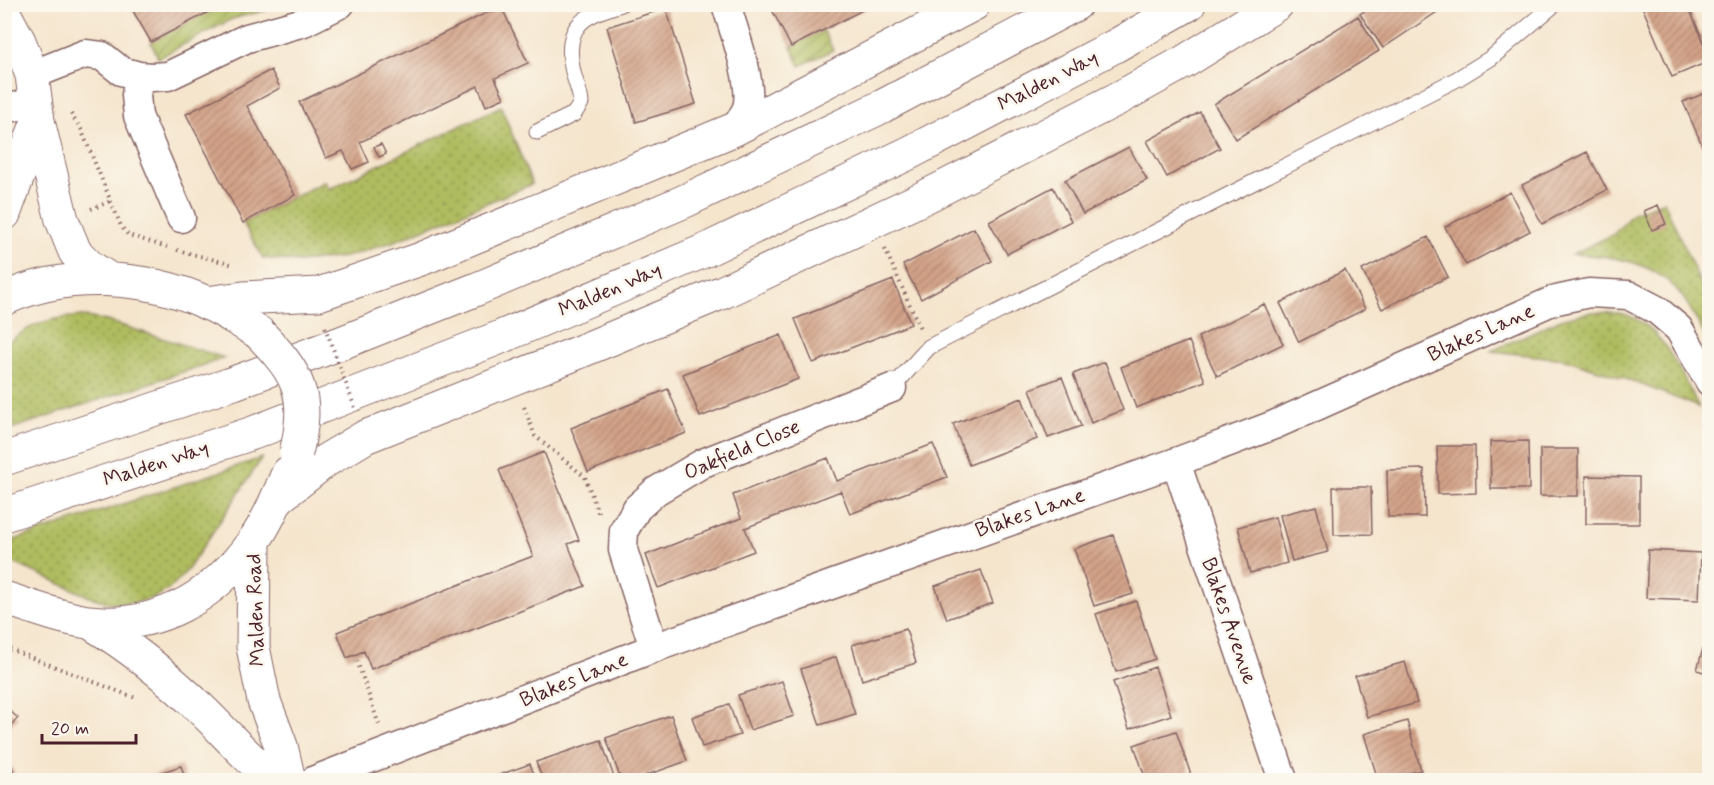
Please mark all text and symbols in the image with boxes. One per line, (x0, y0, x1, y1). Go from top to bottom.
street label: Malden Way (993, 44, 1103, 118)
street label: Malden Way (554, 256, 666, 324)
street label: Blakes Lane (1423, 297, 1539, 369)
street label: Oakfield Close (680, 413, 804, 487)
street label: Malden Way (100, 434, 212, 494)
street label: Blakes Lane (971, 481, 1089, 545)
street label: Malden Road (240, 553, 272, 667)
street label: Blakes Avenue (1194, 554, 1264, 688)
street label: Blakes Lane (516, 646, 632, 714)
scale bar (42, 707, 136, 745)
text: 20 m (51, 717, 89, 741)

